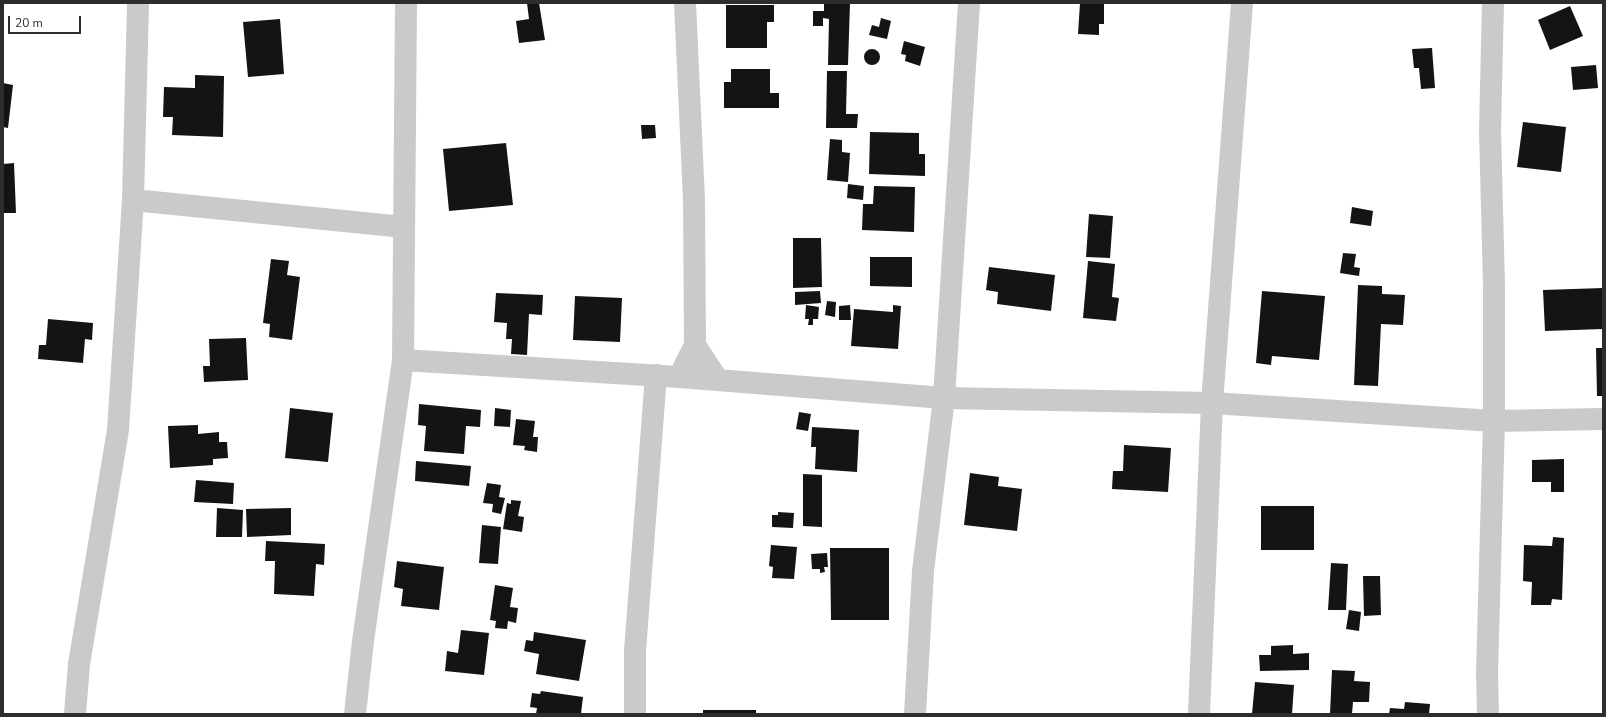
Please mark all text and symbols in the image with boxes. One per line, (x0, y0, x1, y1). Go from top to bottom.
scale bar (10, 8, 83, 34)
text: 20 m (15, 15, 43, 31)

